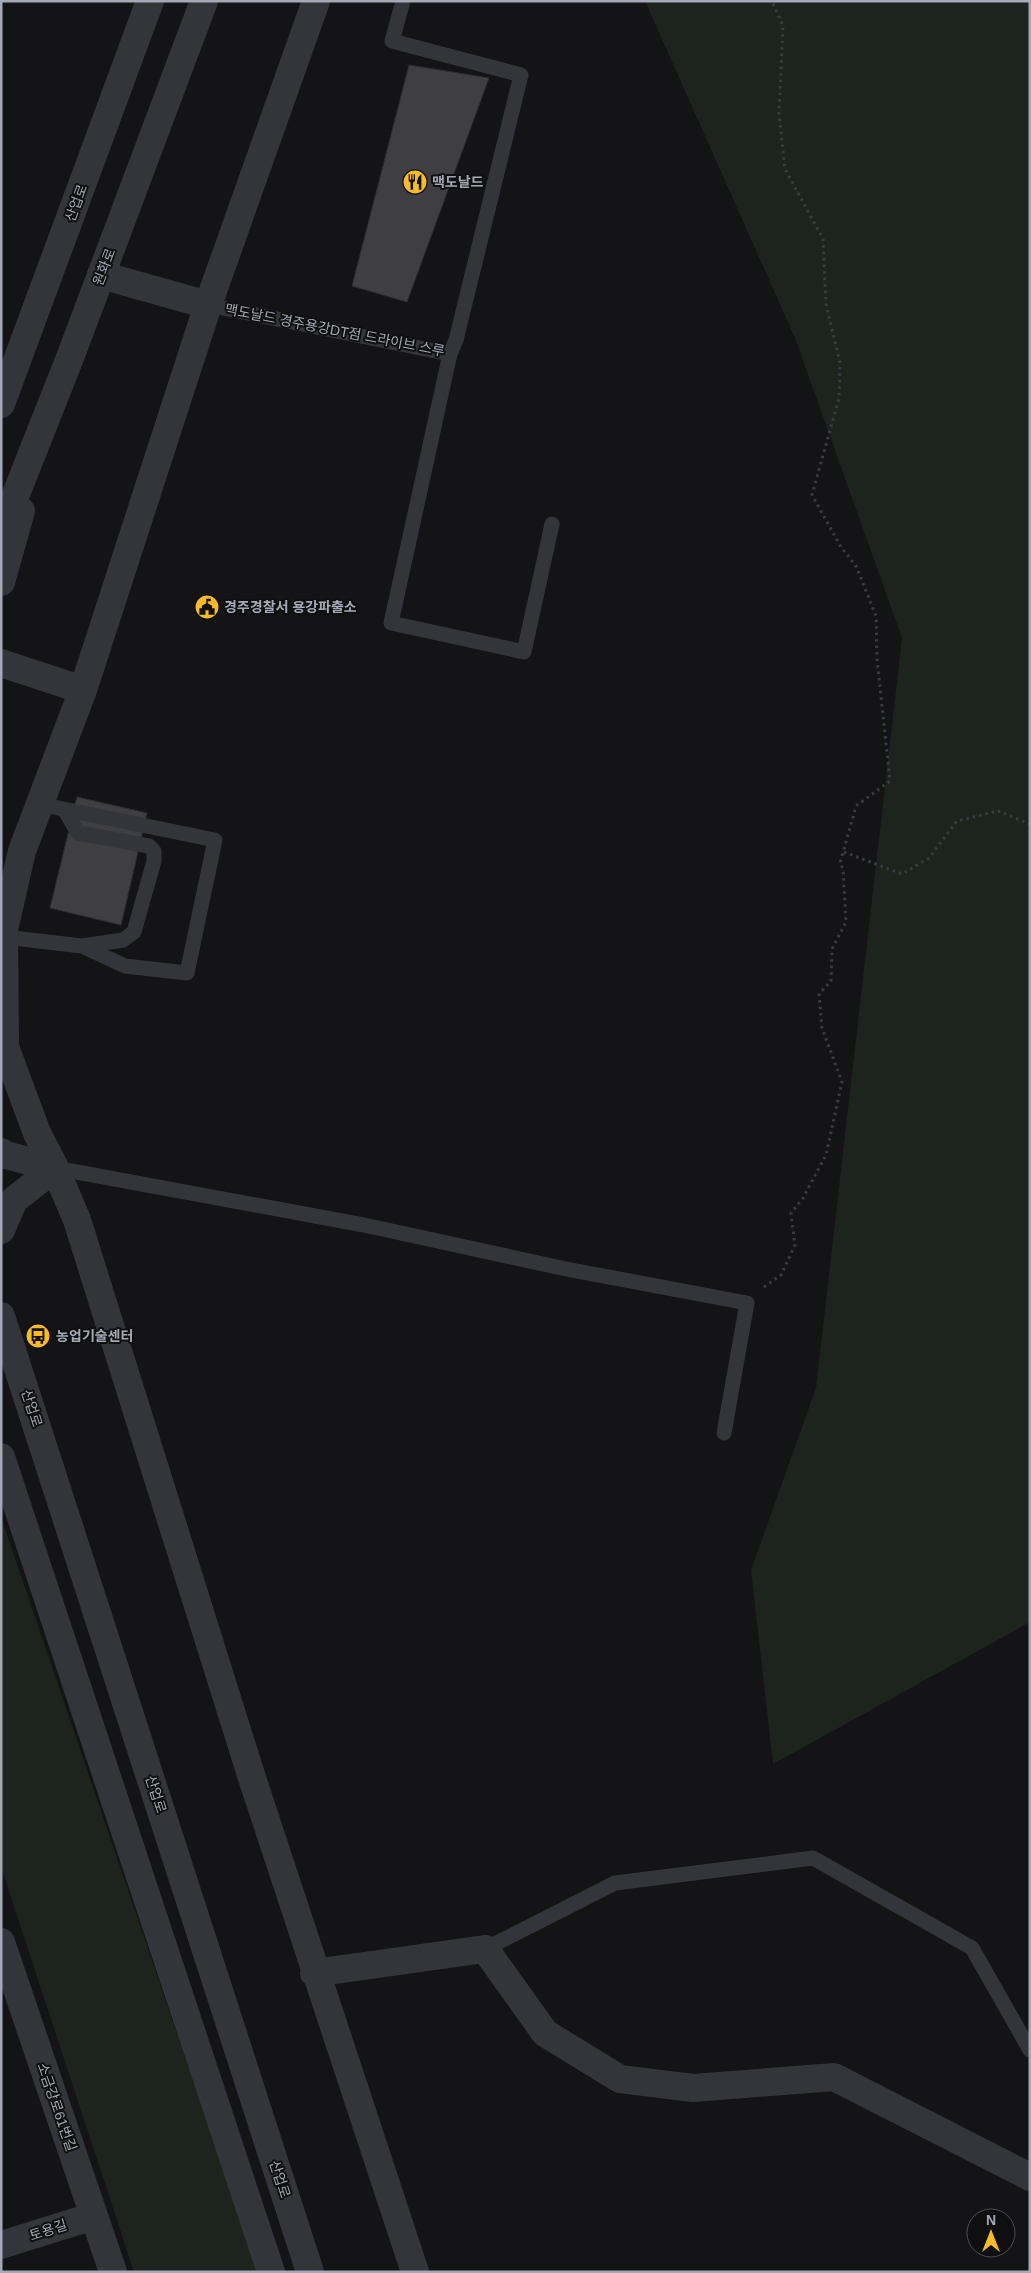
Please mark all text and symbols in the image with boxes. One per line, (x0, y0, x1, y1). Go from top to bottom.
restaurant icon: 맥도날드 (402, 169, 428, 195)
place label: 맥도날드 (432, 174, 484, 190)
street label: 산업로 (62, 182, 90, 224)
street label: 원화로 (90, 246, 118, 288)
street label: 맥도날드 경주용강DT점 드라이브 스루 (224, 301, 446, 359)
public building icon: 경주경찰서 용강파출소 (194, 594, 220, 620)
place label: 경주경찰서 용강파출소 (224, 599, 357, 615)
bus stop icon: 농업기술센터 (25, 1323, 51, 1349)
place label: 농업기술센터 (56, 1328, 133, 1344)
street label: 산업로 (18, 1387, 46, 1429)
street label: 산업로 (142, 1773, 170, 1815)
street label: 소금강로61번길 (34, 2060, 80, 2154)
street label: 산업로 (266, 2158, 294, 2200)
north arrow (966, 2208, 1016, 2258)
text: N (986, 2212, 996, 2228)
street label: 토용길 (27, 2216, 69, 2244)

